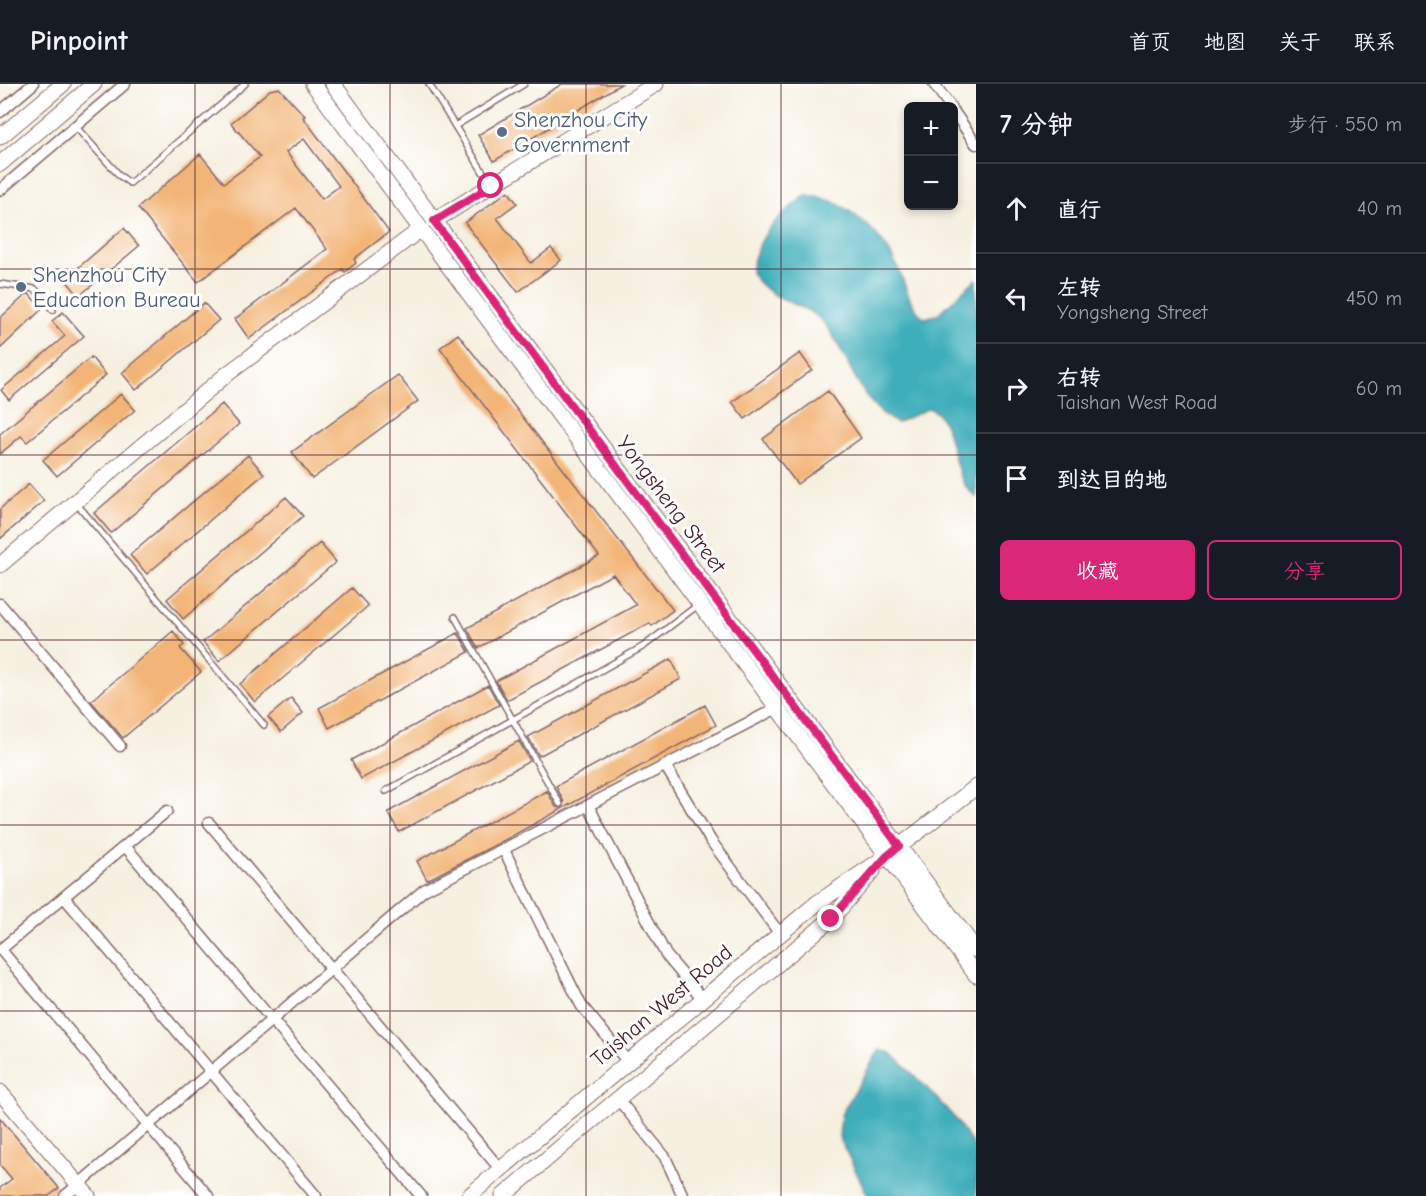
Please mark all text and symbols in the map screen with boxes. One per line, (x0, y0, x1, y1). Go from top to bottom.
text: Pinpoint (30, 25, 128, 57)
text: 首页 (1129, 30, 1171, 54)
text: 地图 (1204, 30, 1246, 54)
text: 关于 (1279, 30, 1321, 54)
text: 联系 (1354, 30, 1396, 54)
map controls (904, 102, 958, 210)
button: + (904, 102, 958, 156)
place label: Shenzhou City Government (514, 107, 647, 158)
text: 7 分钟 (1000, 110, 1073, 140)
text: 步行 · 550 m (1288, 113, 1402, 136)
marker: Shenzhou City Government (495, 125, 509, 139)
button: − (904, 156, 958, 210)
route start (477, 172, 503, 198)
icon: ahead (1000, 192, 1033, 225)
text: 直行 (1057, 197, 1101, 223)
text: 40 m (1357, 197, 1402, 220)
place label: Shenzhou City Education Bureau (33, 262, 200, 313)
text: 左转 (1057, 275, 1101, 301)
marker: Shenzhou City Education Bureau (14, 280, 28, 294)
icon: left (1000, 282, 1033, 315)
text: 450 m (1346, 287, 1402, 310)
text: Yongsheng Street (1057, 301, 1207, 324)
text: 右转 (1057, 365, 1101, 391)
icon: right (1000, 372, 1033, 405)
text: 60 m (1356, 377, 1402, 400)
text: Taishan West Road (1057, 391, 1217, 414)
street label: Yongsheng Street (611, 431, 732, 579)
icon: arrive (1000, 462, 1033, 495)
text: 到达目的地 (1057, 467, 1167, 493)
button: 收藏 (1000, 540, 1195, 600)
button: 分享 (1207, 540, 1402, 600)
route end (817, 905, 843, 931)
street label: Taishan West Road (586, 939, 738, 1072)

